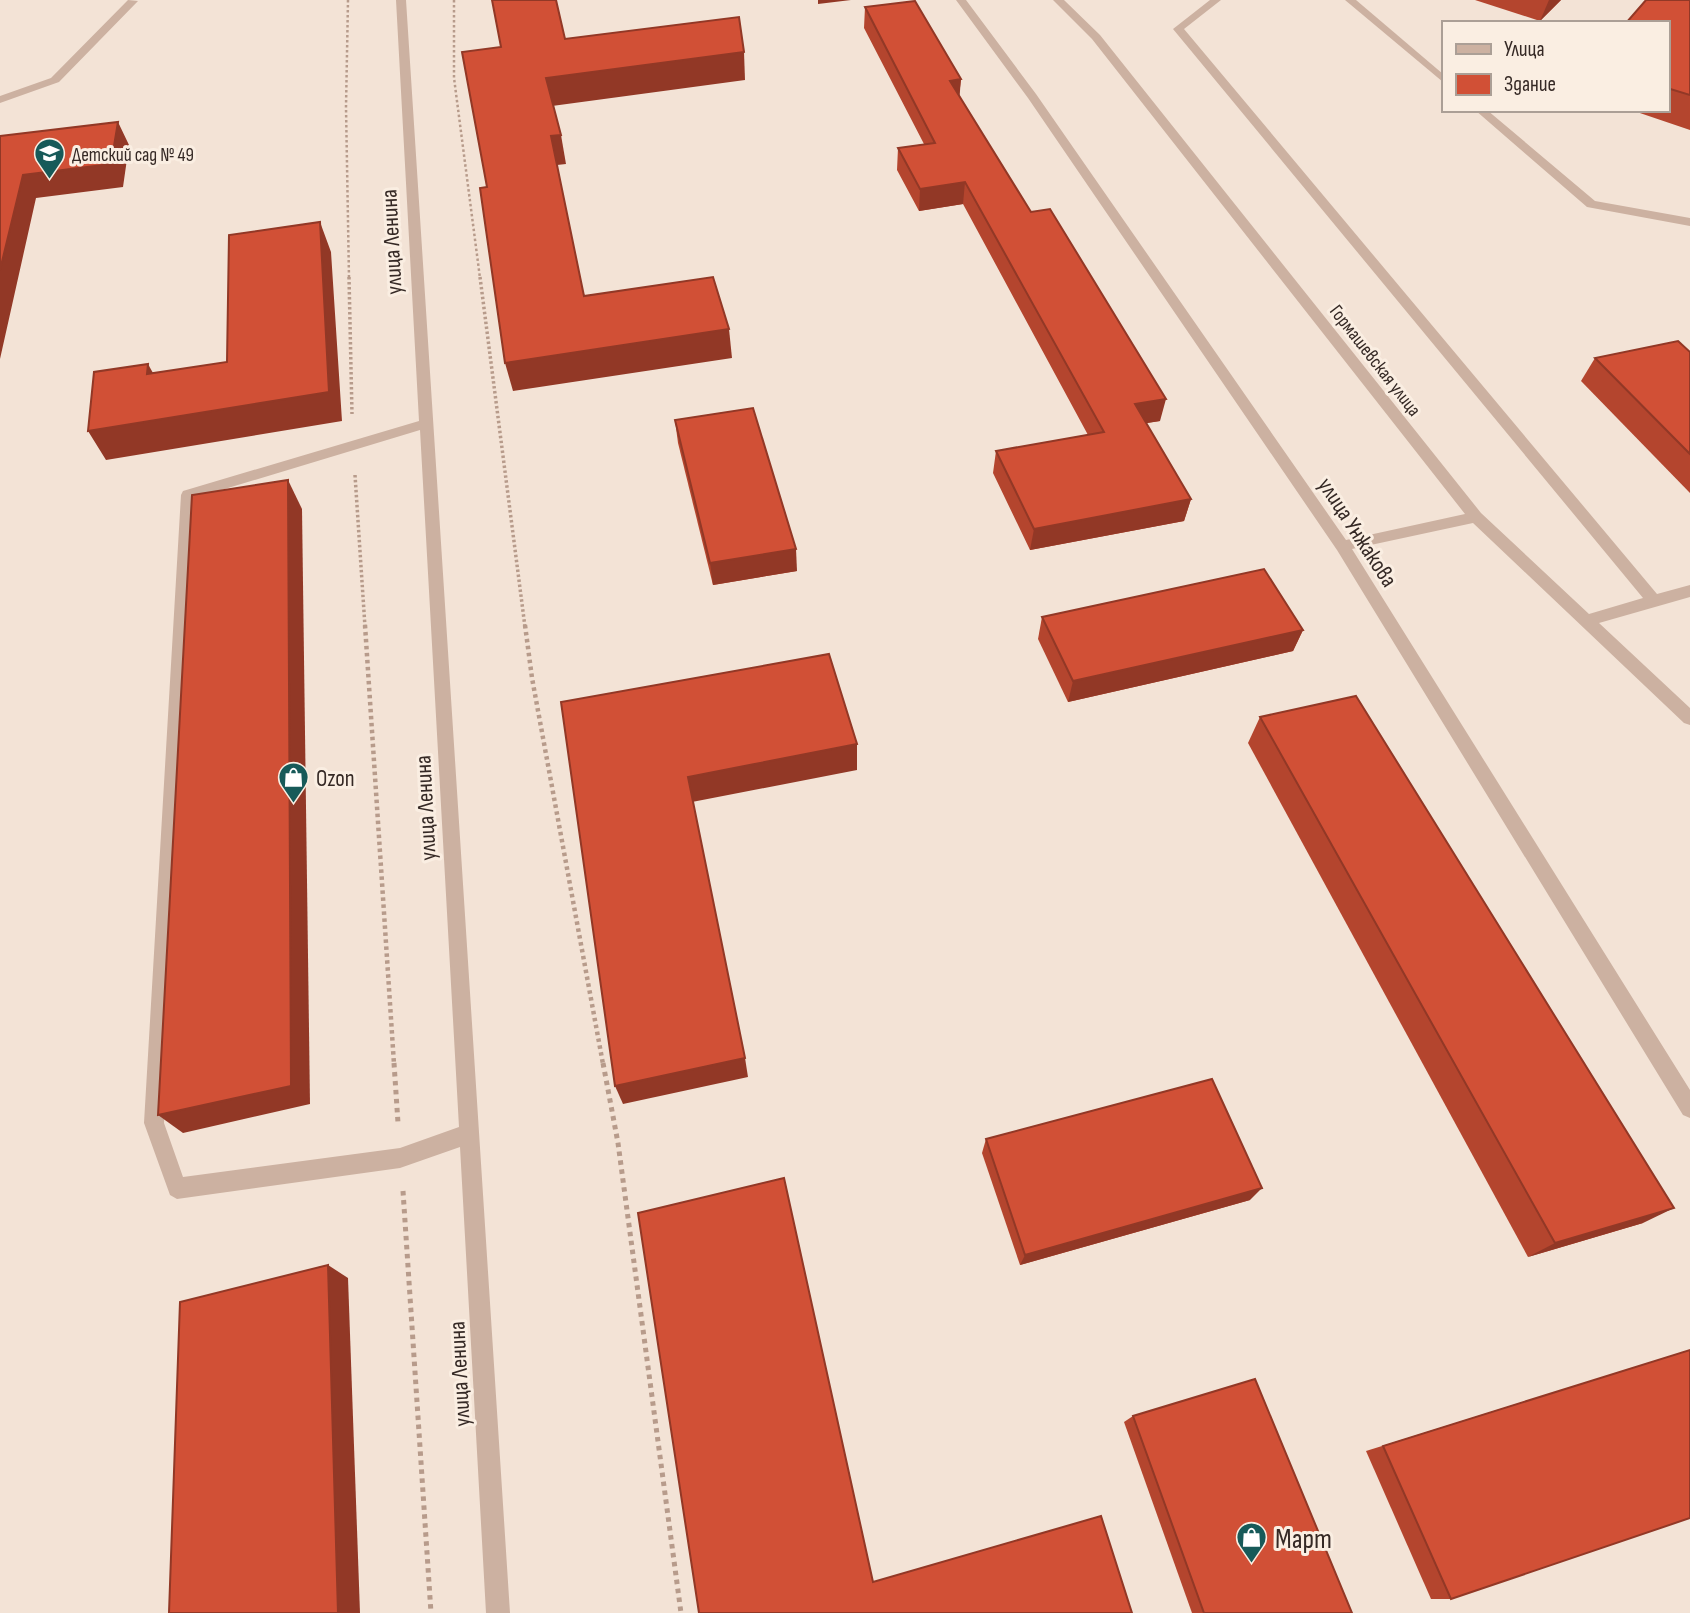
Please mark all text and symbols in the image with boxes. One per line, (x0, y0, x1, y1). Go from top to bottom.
legend (1442, 21, 1669, 112)
text: Улица (1504, 37, 1545, 62)
text: Здание (1504, 72, 1556, 97)
school or university icon: Детский сад № 49 (32, 137, 66, 181)
place label: Детский сад № 49 (72, 144, 194, 167)
street label: улица Ленина (375, 189, 409, 295)
street label: Гормашевская улица (1324, 301, 1425, 421)
street label: улица Унжакова (1311, 473, 1403, 592)
street label: улица Ленина (409, 755, 443, 861)
shop icon: Ozon (276, 761, 310, 805)
place label: Ozon (316, 765, 355, 793)
street label: улица Ленина (443, 1321, 477, 1427)
shop icon: Март (1235, 1521, 1269, 1565)
place label: Март (1275, 1523, 1332, 1556)

